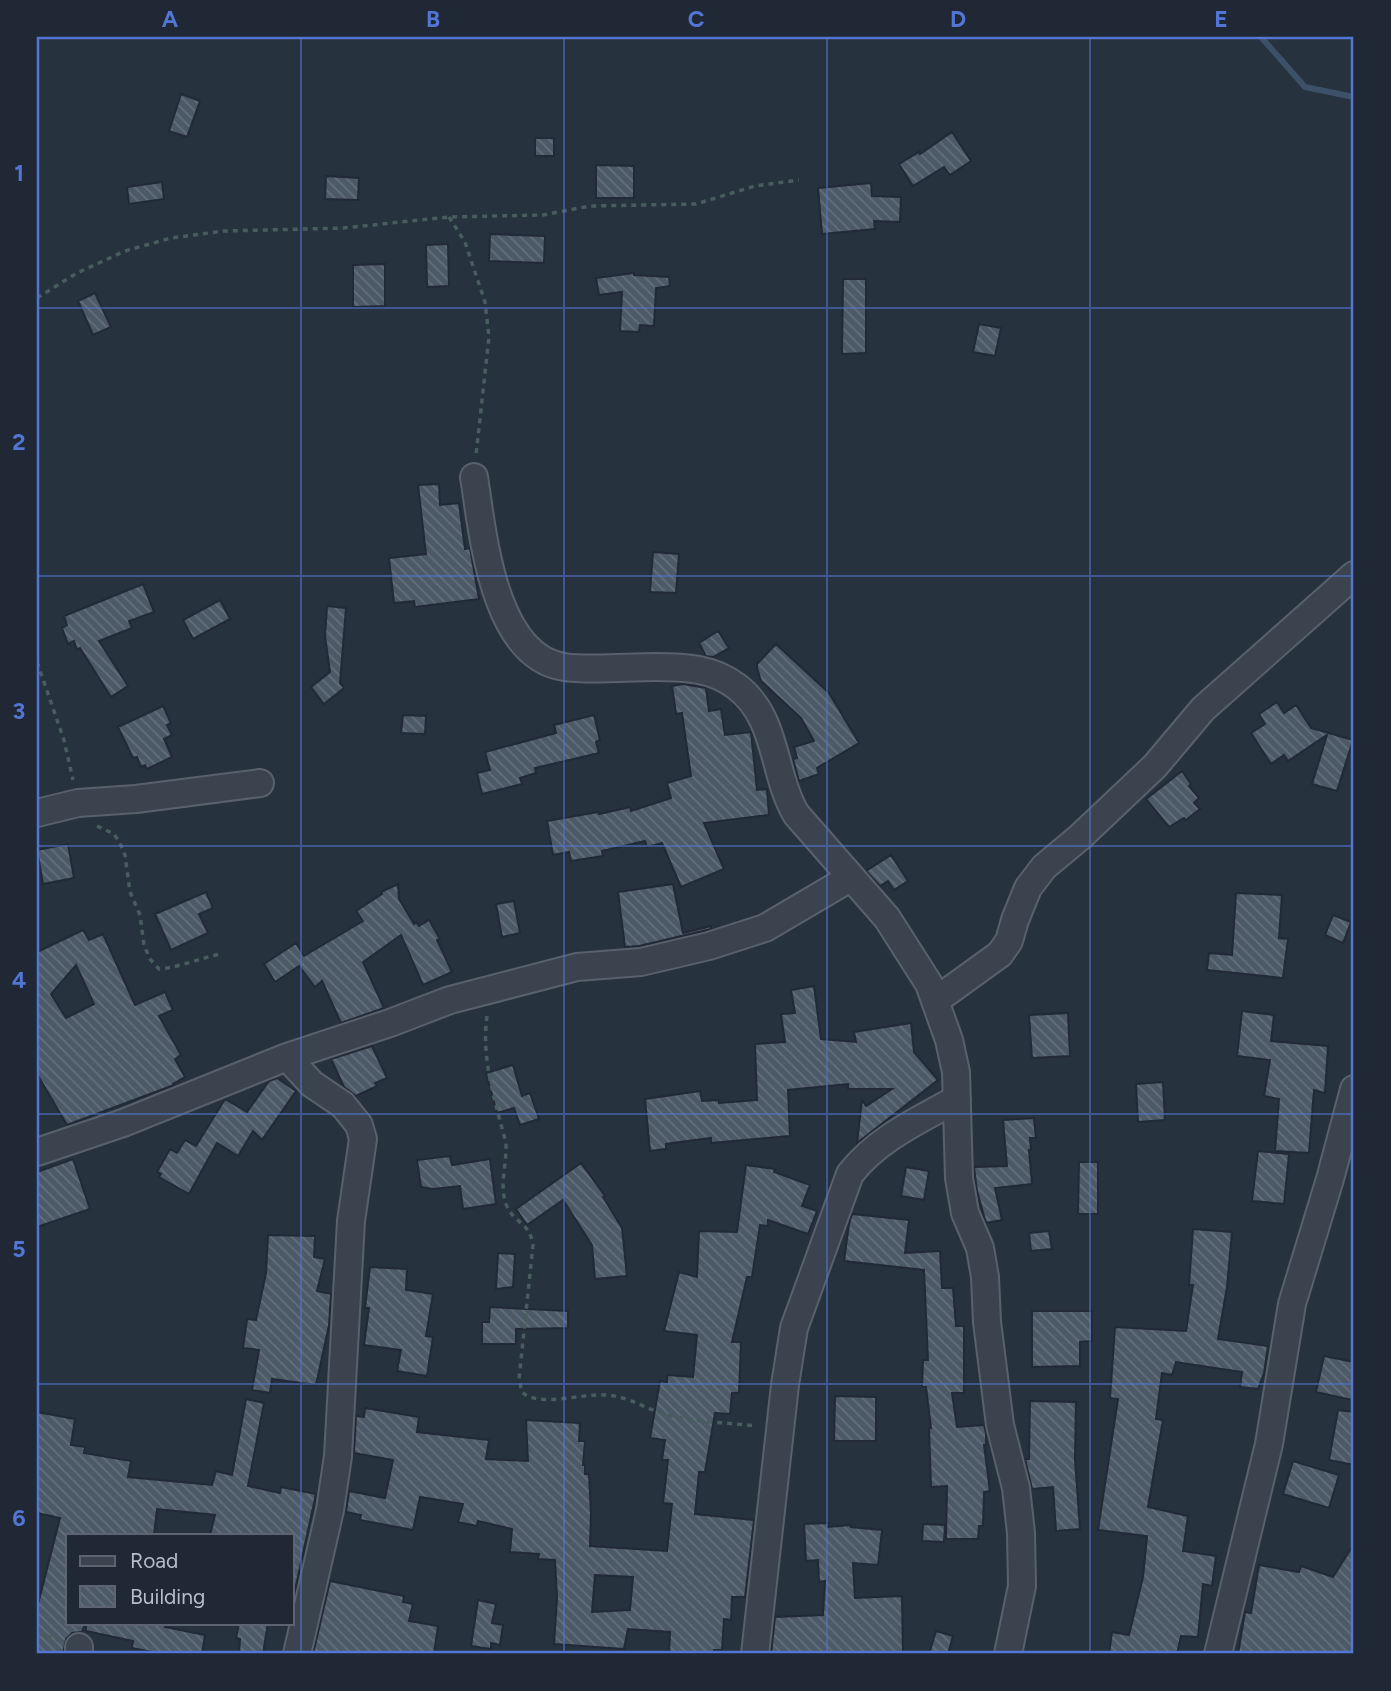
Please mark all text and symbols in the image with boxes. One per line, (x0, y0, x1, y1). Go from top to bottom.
text: A (162, 5, 179, 33)
text: B (426, 5, 440, 33)
text: C (688, 5, 705, 33)
text: D (950, 5, 966, 33)
text: E (1214, 5, 1228, 33)
text: 1 (14, 159, 24, 187)
text: 2 (12, 428, 26, 456)
text: 3 (13, 697, 25, 725)
text: 4 (12, 966, 26, 994)
text: 5 (12, 1235, 26, 1263)
text: 6 (12, 1504, 26, 1532)
legend (66, 1534, 294, 1624)
text: Road (130, 1548, 178, 1573)
text: Building (130, 1584, 205, 1609)

